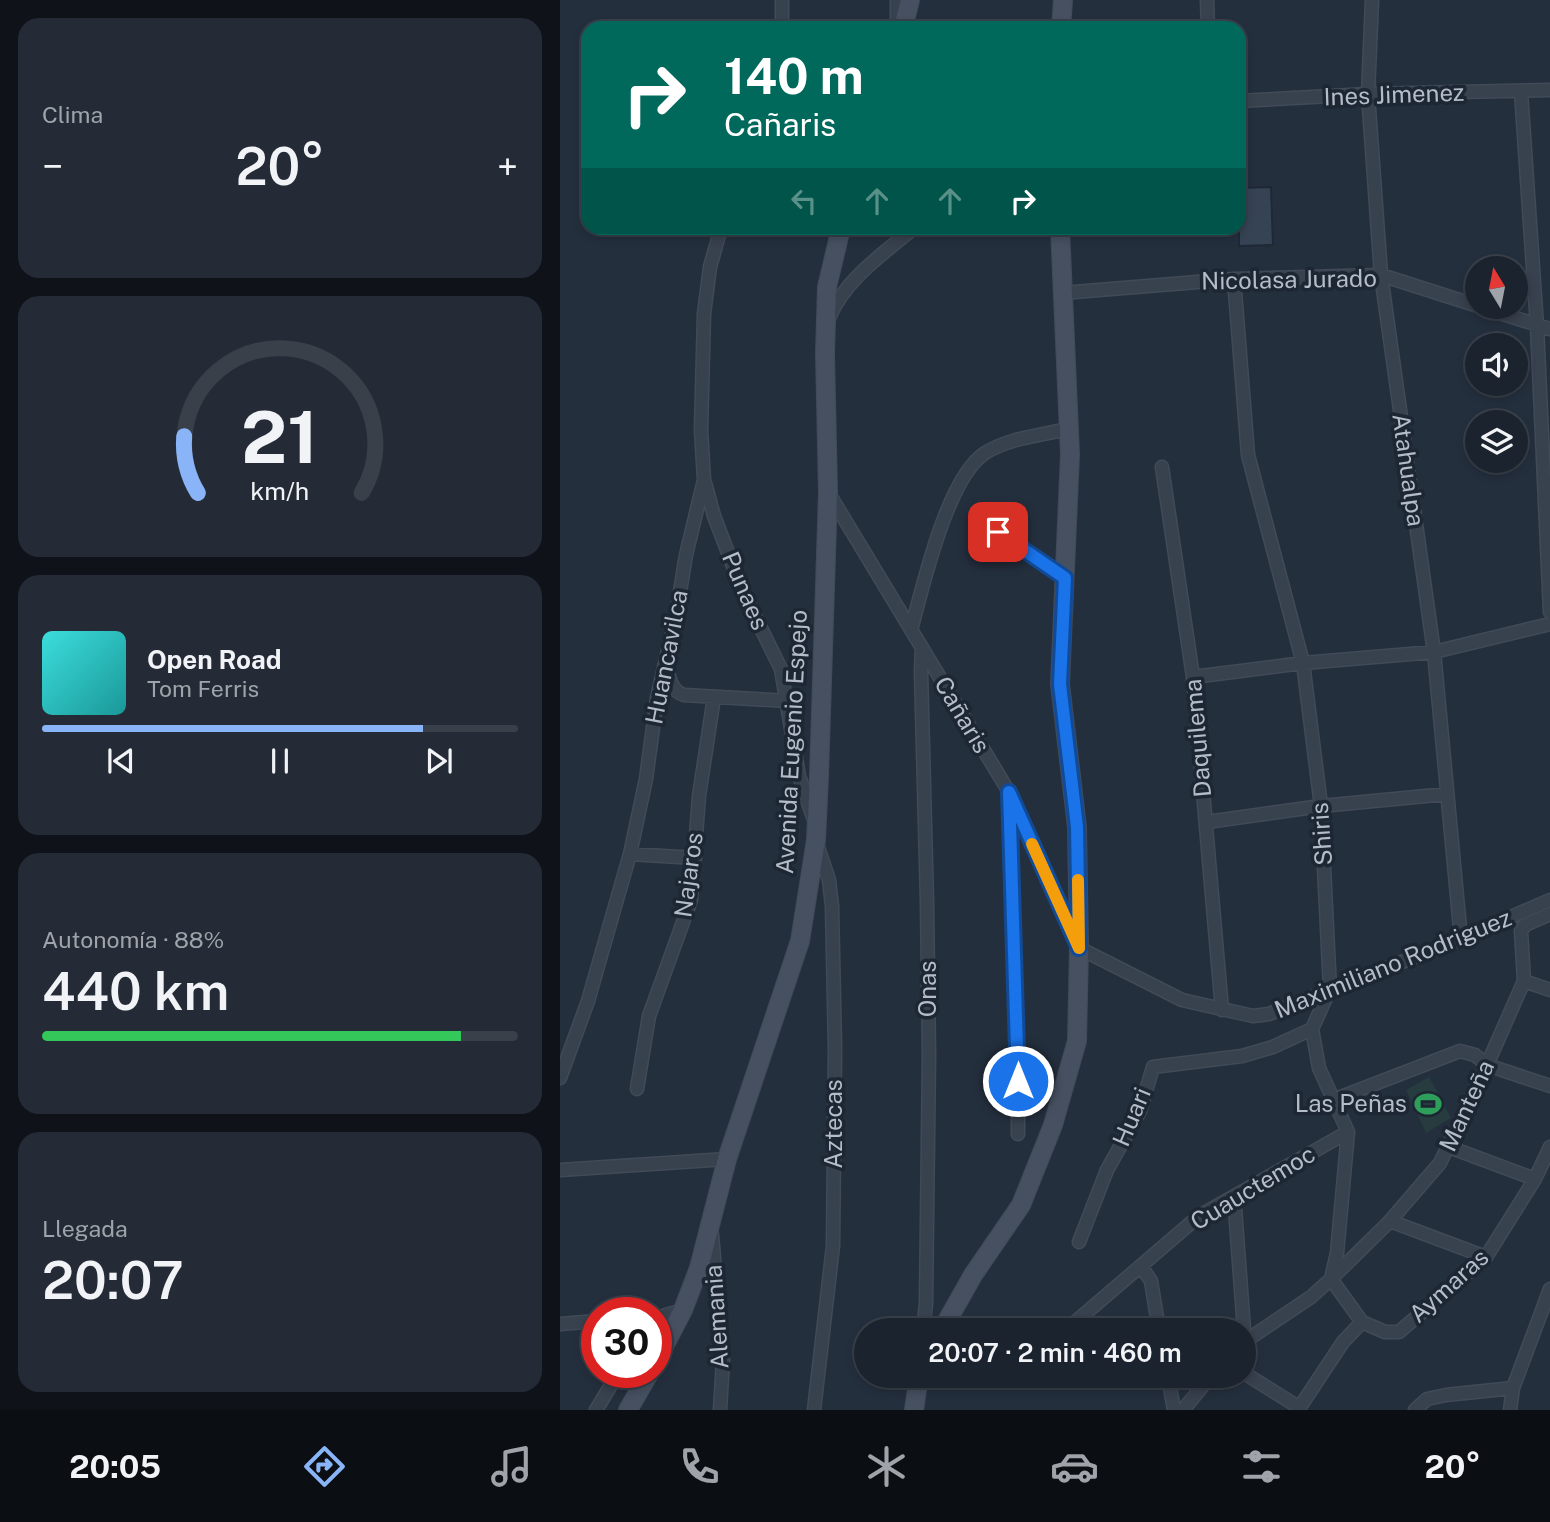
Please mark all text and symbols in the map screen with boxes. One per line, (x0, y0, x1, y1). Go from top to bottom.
text: 140 m (724, 47, 864, 105)
icon: right (609, 49, 700, 140)
street label: Ines Jimenez (1323, 78, 1465, 110)
text: Clima (42, 101, 103, 128)
text: Cañaris (724, 106, 836, 143)
text: 20° (235, 136, 325, 197)
text: − (42, 144, 63, 189)
text: + (497, 144, 518, 189)
icon: left (785, 182, 823, 220)
icon: ahead (858, 182, 896, 220)
icon: ahead (931, 182, 969, 220)
icon: right (1004, 182, 1042, 220)
north arrow (1465, 256, 1528, 318)
map controls (1465, 256, 1528, 473)
street label: Nicolasa Jurado (1201, 263, 1377, 295)
button: sound (1465, 333, 1528, 396)
text: 21 (241, 394, 319, 479)
button: layers (1465, 410, 1528, 473)
street label: Atahualpa (1387, 412, 1431, 528)
text: km/h (251, 475, 309, 505)
pin (968, 502, 1028, 562)
icon: arrive (979, 513, 1017, 551)
street label: Punaes (717, 547, 775, 634)
street label: Huancavilca (639, 587, 693, 726)
street label: Avenida Eugenio Espejo (770, 609, 812, 875)
text: Open Road (147, 644, 282, 675)
street label: Cañaris (929, 671, 997, 758)
text: Tom Ferris (147, 675, 259, 702)
street label: Daquilema (1178, 678, 1216, 798)
icon: previous (102, 742, 140, 780)
icon: pause (261, 742, 299, 780)
icon: next (420, 742, 458, 780)
street label: Shiris (1305, 801, 1337, 867)
street label: Najaros (668, 830, 708, 919)
street label: Maximiliano Rodriguez (1270, 903, 1515, 1023)
text: Autonomía · 88% (42, 926, 224, 953)
text: 440 km (42, 961, 229, 1022)
street label: Onas (913, 961, 941, 1017)
position arrow (981, 1044, 1055, 1118)
street label: Manteña (1433, 1055, 1499, 1156)
street label: Aztecas (819, 1079, 847, 1169)
street label: Huari (1106, 1083, 1156, 1150)
place label: Las Peñas (1295, 1089, 1407, 1117)
sports icon: Las Peñas (1413, 1089, 1443, 1119)
street label: Cuauctemoc (1185, 1139, 1320, 1235)
text: Llegada (42, 1215, 128, 1242)
street label: Aymaras (1403, 1243, 1494, 1328)
text: 20:07 (42, 1250, 184, 1311)
street label: Alemania (698, 1264, 734, 1370)
speed limit sign: 30 (581, 1297, 672, 1388)
text: 20:07 · 2 min · 460 m (928, 1337, 1182, 1368)
icon: directions (300, 1442, 349, 1491)
icon: music (487, 1442, 536, 1491)
icon: phone (675, 1442, 724, 1491)
icon: climate (862, 1442, 911, 1491)
icon: car (1050, 1442, 1099, 1491)
icon: filters (1237, 1442, 1286, 1491)
text: 20:05 (69, 1448, 161, 1485)
text: 20° (1425, 1448, 1481, 1485)

